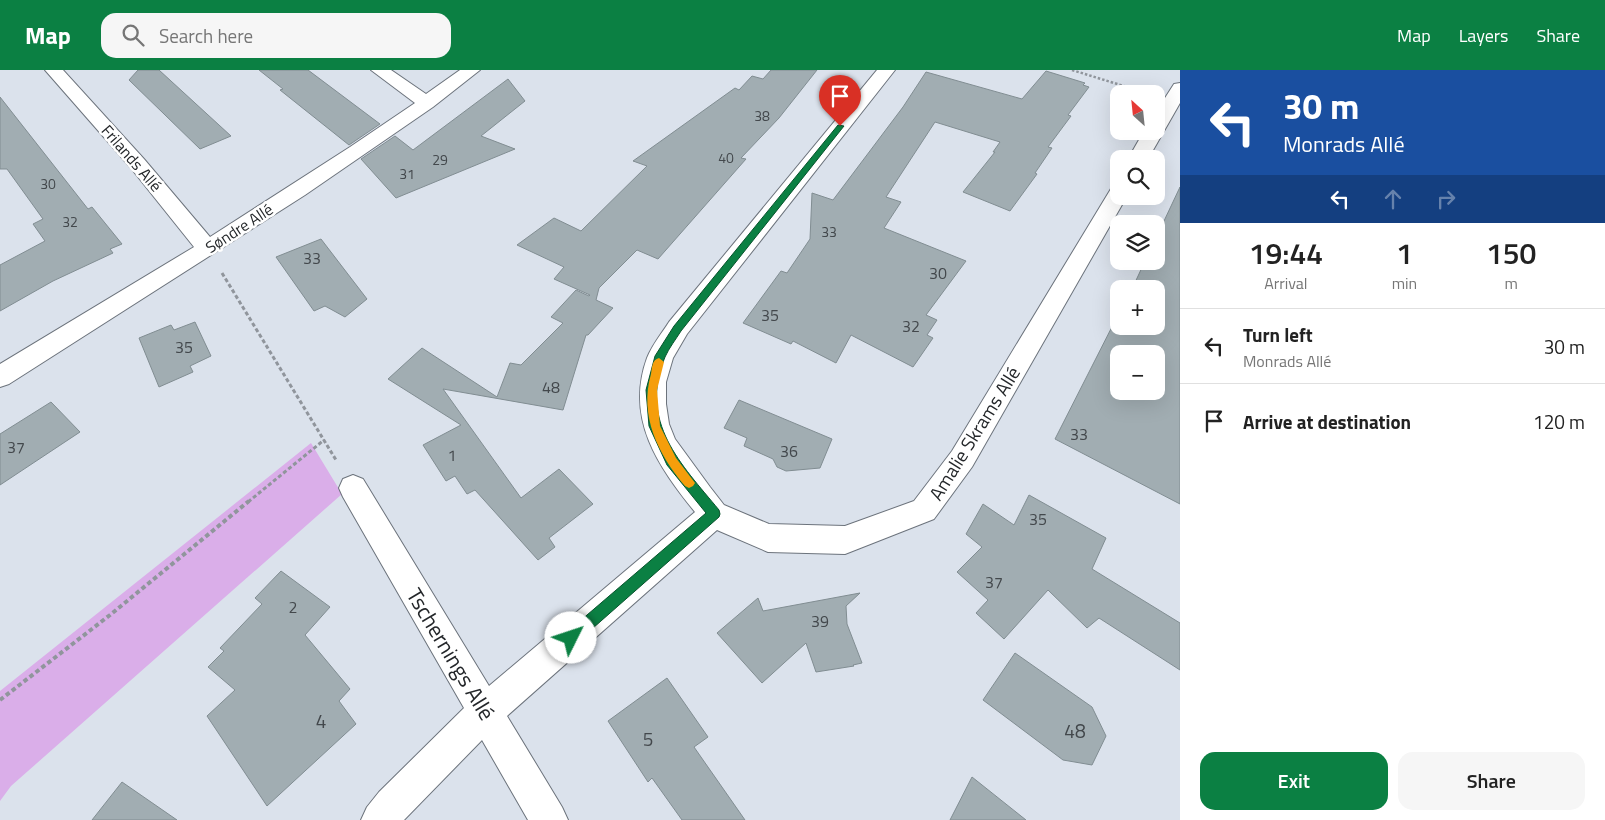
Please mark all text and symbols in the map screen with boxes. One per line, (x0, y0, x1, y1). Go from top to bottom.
search box (101, 13, 451, 58)
text: Map (25, 17, 71, 53)
icon: search (119, 21, 147, 49)
text: Search here (159, 21, 253, 50)
text: Map (1397, 22, 1431, 49)
text: Layers (1459, 22, 1508, 49)
text: Share (1536, 22, 1580, 49)
pin (819, 75, 861, 126)
text: 30 m (1283, 79, 1359, 133)
icon: arrive (826, 82, 854, 110)
north arrow (1110, 85, 1165, 140)
map controls (1110, 85, 1165, 400)
icon: left (1200, 90, 1265, 155)
house number: 38 (754, 105, 770, 126)
street label: Frilands Allé (96, 119, 168, 197)
text: Monrads Allé (1283, 127, 1405, 161)
house number: 40 (718, 147, 734, 168)
house number: 29 (432, 149, 448, 170)
button: search (1110, 150, 1165, 205)
house number: 31 (399, 163, 415, 184)
house number: 30 (40, 173, 56, 194)
icon: left (1326, 185, 1354, 213)
icon: ahead (1379, 185, 1407, 213)
icon: right (1432, 185, 1460, 213)
street label: Søndre Allé (201, 197, 277, 259)
house number: 32 (62, 211, 78, 232)
button: layers (1110, 215, 1165, 270)
house number: 33 (821, 221, 837, 242)
text: 19:44 (1249, 230, 1323, 276)
text: 1 (1396, 230, 1413, 276)
text: 150 (1486, 230, 1536, 276)
house number: 33 (303, 246, 321, 270)
house number: 30 (929, 261, 947, 285)
text: Arrival (1264, 271, 1308, 295)
text: min (1392, 271, 1417, 295)
text: m (1504, 271, 1518, 295)
button: + (1110, 280, 1165, 335)
house number: 35 (761, 303, 779, 327)
house number: 32 (902, 314, 920, 338)
text: Turn left (1243, 320, 1313, 349)
icon: left (1200, 332, 1228, 360)
text: 30 m (1544, 332, 1585, 361)
house number: 35 (175, 335, 193, 359)
button: − (1110, 345, 1165, 400)
text: Monrads Allé (1243, 349, 1331, 373)
street label: Amalie Skrams Allé (921, 360, 1027, 506)
house number: 48 (542, 375, 560, 399)
icon: arrive (1200, 407, 1228, 435)
text: Arrive at destination (1243, 407, 1411, 436)
text: 120 m (1533, 407, 1585, 436)
house number: 33 (1070, 422, 1088, 446)
house number: 37 (7, 435, 25, 459)
house number: 36 (780, 439, 798, 463)
house number: 1 (448, 443, 456, 467)
house number: 35 (1029, 507, 1047, 531)
house number: 37 (985, 570, 1003, 594)
street label: Tschernings Allé (398, 581, 504, 727)
house number: 2 (289, 595, 297, 619)
house number: 39 (811, 609, 829, 633)
position arrow (544, 611, 596, 663)
house number: 4 (316, 706, 326, 735)
house number: 48 (1064, 716, 1086, 745)
house number: 5 (643, 724, 653, 753)
button: Exit (1200, 752, 1388, 810)
button: Share (1398, 752, 1585, 810)

